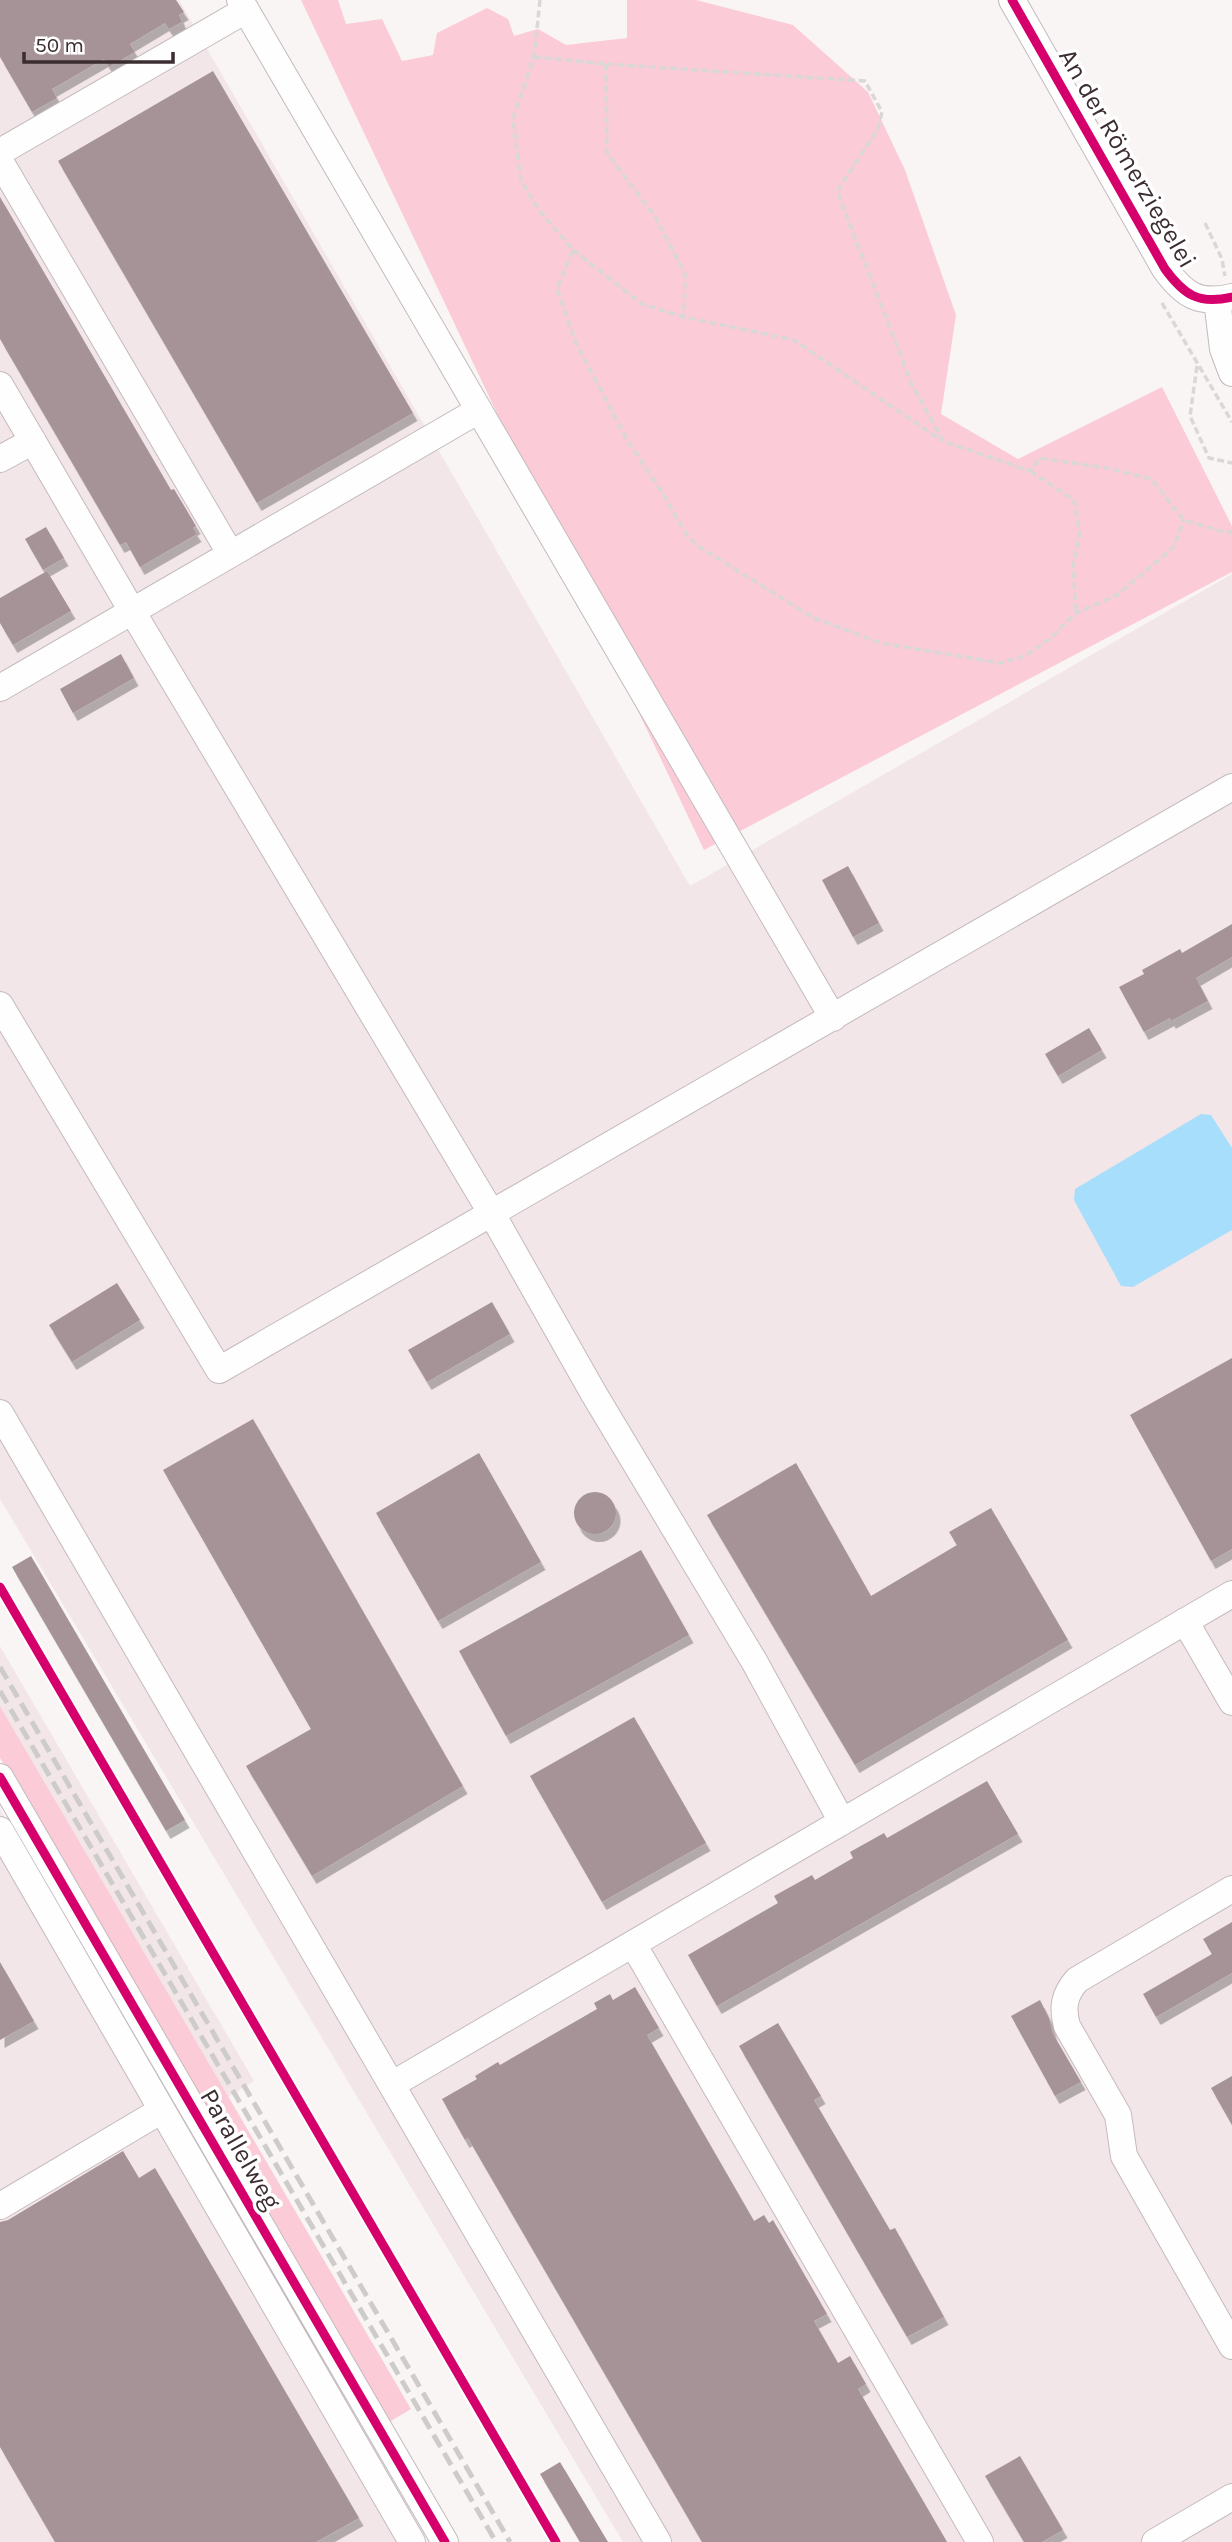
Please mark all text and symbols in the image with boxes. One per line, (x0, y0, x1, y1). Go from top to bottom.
scale bar (24, 21, 173, 65)
text: 50 m (35, 33, 84, 57)
street label: An der Römerziegelei (1052, 43, 1203, 273)
street label: Parallelweg (194, 2083, 288, 2216)

